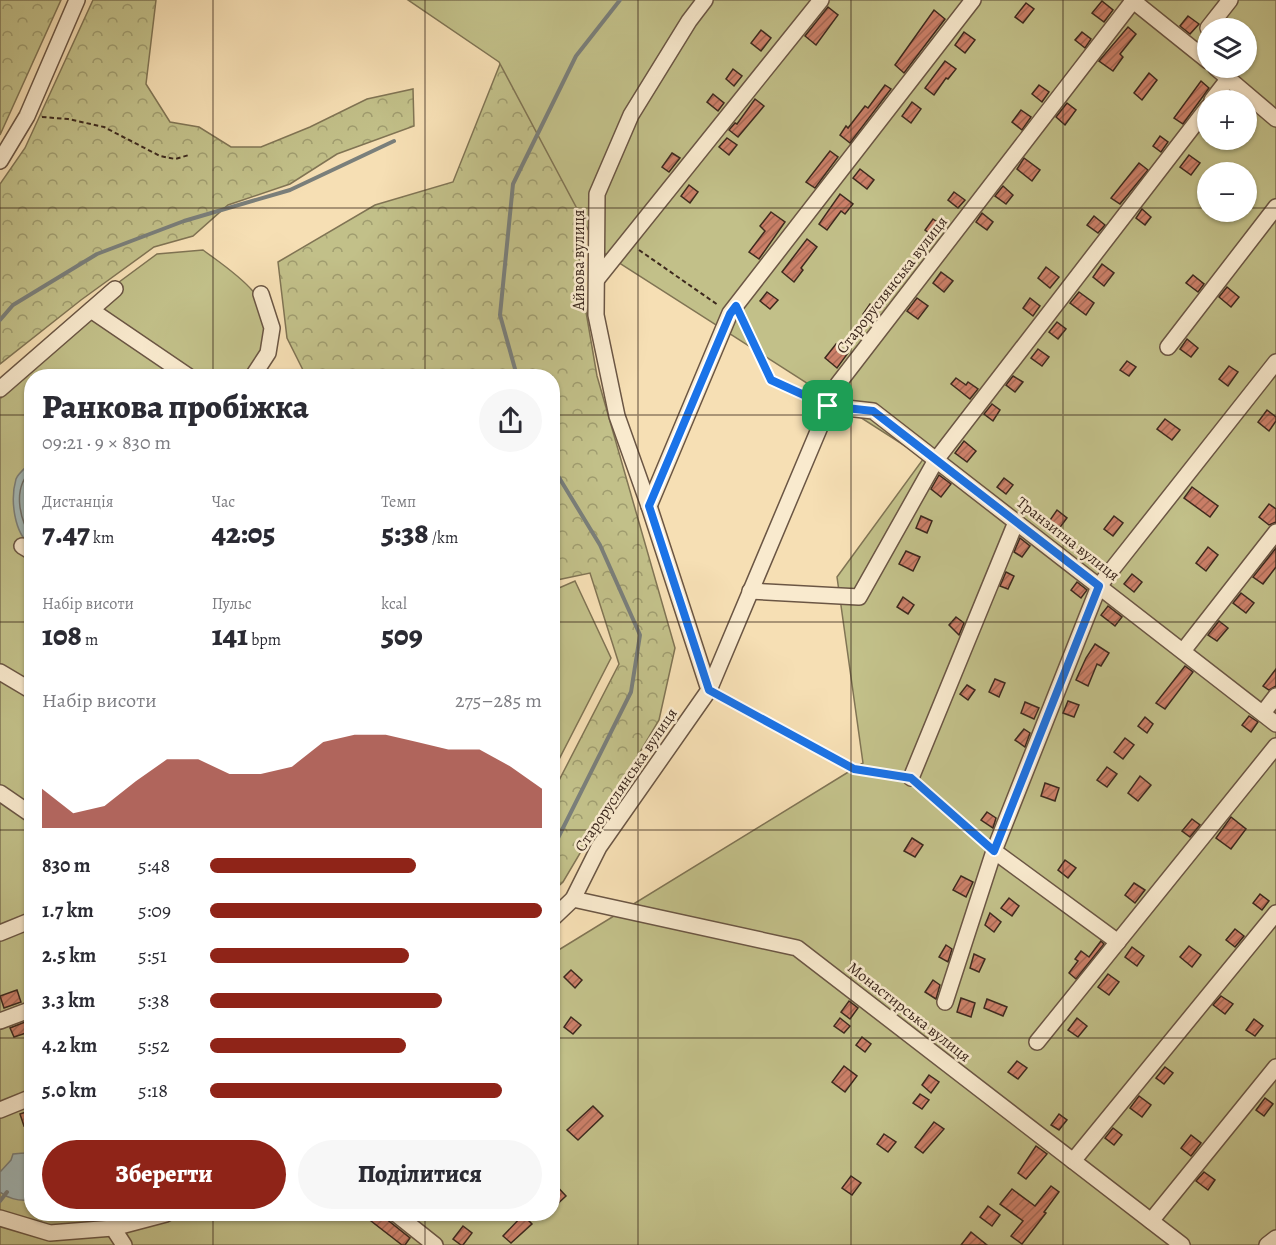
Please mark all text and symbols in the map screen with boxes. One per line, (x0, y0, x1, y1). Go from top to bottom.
map controls (1197, 18, 1257, 222)
button: layers (1197, 18, 1257, 78)
button: + (1197, 90, 1257, 150)
button: − (1197, 162, 1257, 222)
street label: Айвова вулиця (568, 209, 590, 312)
street label: Староруслянська вулиця (831, 211, 953, 358)
pin (802, 380, 853, 431)
text: Ранкова пробіжка (42, 384, 309, 429)
button: share (479, 389, 542, 452)
icon: arrive (811, 389, 844, 422)
text: 09:21 · 9 × 830 m (42, 429, 171, 456)
text: Дистанція (42, 491, 113, 513)
text: Час (212, 491, 235, 513)
text: Темп (381, 491, 416, 513)
street label: Транзитна вулиця (1012, 492, 1124, 586)
text: 7.47 (42, 513, 90, 553)
text: 42:05 (212, 513, 275, 553)
text: 5:38 (381, 513, 429, 553)
text: km (90, 527, 114, 549)
text: /km (429, 527, 458, 549)
text: Набір висоти (42, 593, 134, 615)
text: Пульс (212, 593, 252, 615)
text: kcal (381, 593, 407, 615)
text: 108 (42, 615, 82, 655)
text: 141 (212, 615, 248, 655)
text: 509 (381, 615, 423, 655)
text: m (82, 629, 98, 651)
text: bpm (248, 629, 281, 651)
text: Набір висоти (42, 687, 157, 714)
text: 275–285 m (455, 687, 542, 714)
street label: Староруслянська вулиця (570, 703, 683, 856)
text: 830 m (42, 852, 91, 879)
text: 5:48 (138, 852, 170, 879)
text: 1.7 km (42, 897, 94, 924)
text: 5:09 (138, 897, 171, 924)
text: 2.5 km (42, 942, 96, 969)
text: 5:51 (138, 942, 167, 969)
street label: Монастирська вулиця (843, 957, 976, 1067)
text: 3.3 km (42, 987, 95, 1014)
text: 5:38 (138, 987, 169, 1014)
text: 4.2 km (42, 1032, 97, 1059)
text: 5:52 (138, 1032, 169, 1059)
text: 5.0 km (42, 1077, 97, 1104)
text: 5:18 (138, 1077, 168, 1104)
button: Зберегти (42, 1140, 286, 1209)
button: Поділитися (298, 1140, 542, 1209)

